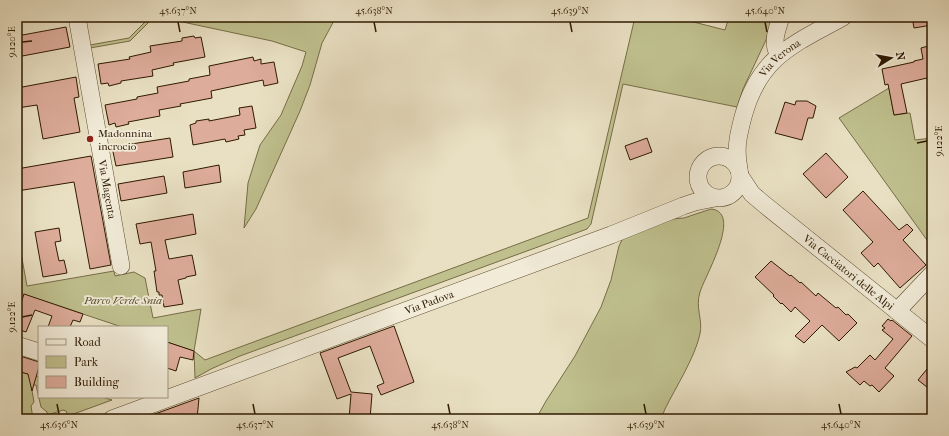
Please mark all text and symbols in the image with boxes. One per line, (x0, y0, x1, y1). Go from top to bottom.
text: 45.637°N (159, 5, 197, 17)
text: 45.638°N (355, 5, 393, 17)
text: 45.639°N (551, 5, 589, 17)
text: 45.640°N (745, 5, 785, 17)
text: 9.120°E (6, 26, 18, 58)
street label: Via Verona (755, 35, 803, 80)
north arrow (871, 38, 911, 78)
text: N (893, 51, 908, 62)
text: 9.122°E (933, 126, 945, 156)
place label: Madonnina incrocio (98, 127, 153, 153)
marker: Madonnina incrocio (85, 134, 95, 144)
street label: Via Magenta (96, 158, 119, 221)
street label: Via Cacciatori delle Alpi (800, 231, 897, 313)
street label: Via Padova (402, 287, 456, 317)
park label: Parco Verde Snia (83, 294, 162, 307)
text: 9.122°E (6, 302, 18, 332)
legend (38, 326, 168, 398)
text: Road (74, 335, 101, 349)
text: Park (74, 355, 99, 369)
text: Building (74, 375, 119, 389)
text: 45.636°N (40, 419, 78, 431)
text: 45.637°N (236, 419, 274, 431)
text: 45.638°N (431, 419, 469, 431)
text: 45.639°N (627, 419, 665, 431)
text: 45.640°N (821, 419, 861, 431)

